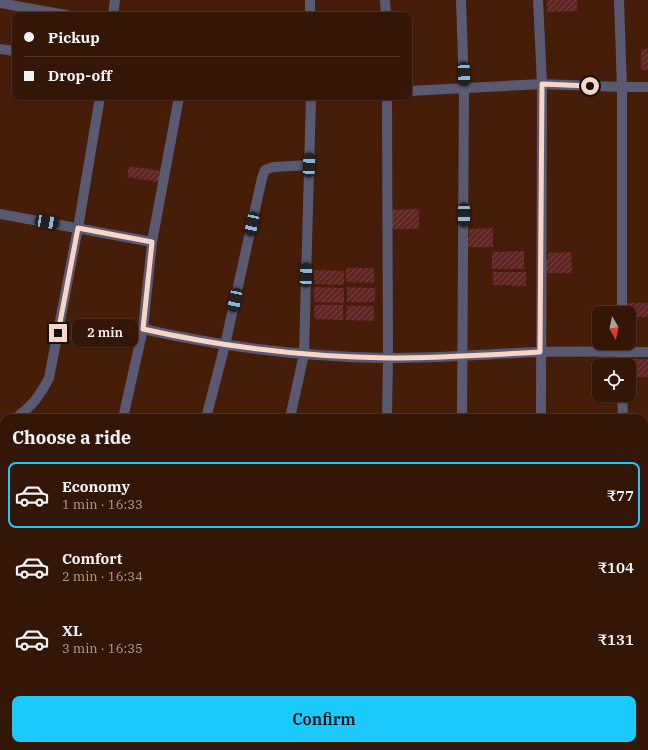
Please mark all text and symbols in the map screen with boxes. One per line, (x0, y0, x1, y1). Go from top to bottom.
text: Pickup (48, 28, 100, 47)
car (458, 62, 470, 86)
text: Drop-off (48, 66, 112, 85)
route start (581, 77, 599, 95)
car (303, 153, 315, 177)
car (458, 203, 470, 227)
car (244, 211, 260, 237)
car (34, 214, 60, 230)
car (300, 263, 312, 287)
car (227, 287, 243, 313)
north arrow (592, 306, 636, 350)
map controls (592, 306, 636, 402)
callout: 2 min (72, 319, 138, 347)
route end (49, 324, 67, 342)
text: 2 min (87, 324, 123, 341)
button: locate (592, 358, 636, 402)
text: Choose a ride (12, 426, 131, 449)
icon: car (14, 477, 50, 513)
text: Economy (62, 477, 130, 496)
text: ₹77 (607, 486, 634, 505)
text: 1 min · 16:33 (62, 496, 143, 513)
icon: car (14, 549, 50, 585)
text: Comfort (62, 549, 122, 568)
text: ₹104 (598, 558, 634, 577)
text: 2 min · 16:34 (62, 568, 143, 585)
icon: car (14, 621, 50, 657)
text: XL (62, 621, 82, 640)
text: ₹131 (598, 630, 634, 649)
text: 3 min · 16:35 (62, 640, 143, 657)
button: Confirm (12, 696, 636, 742)

